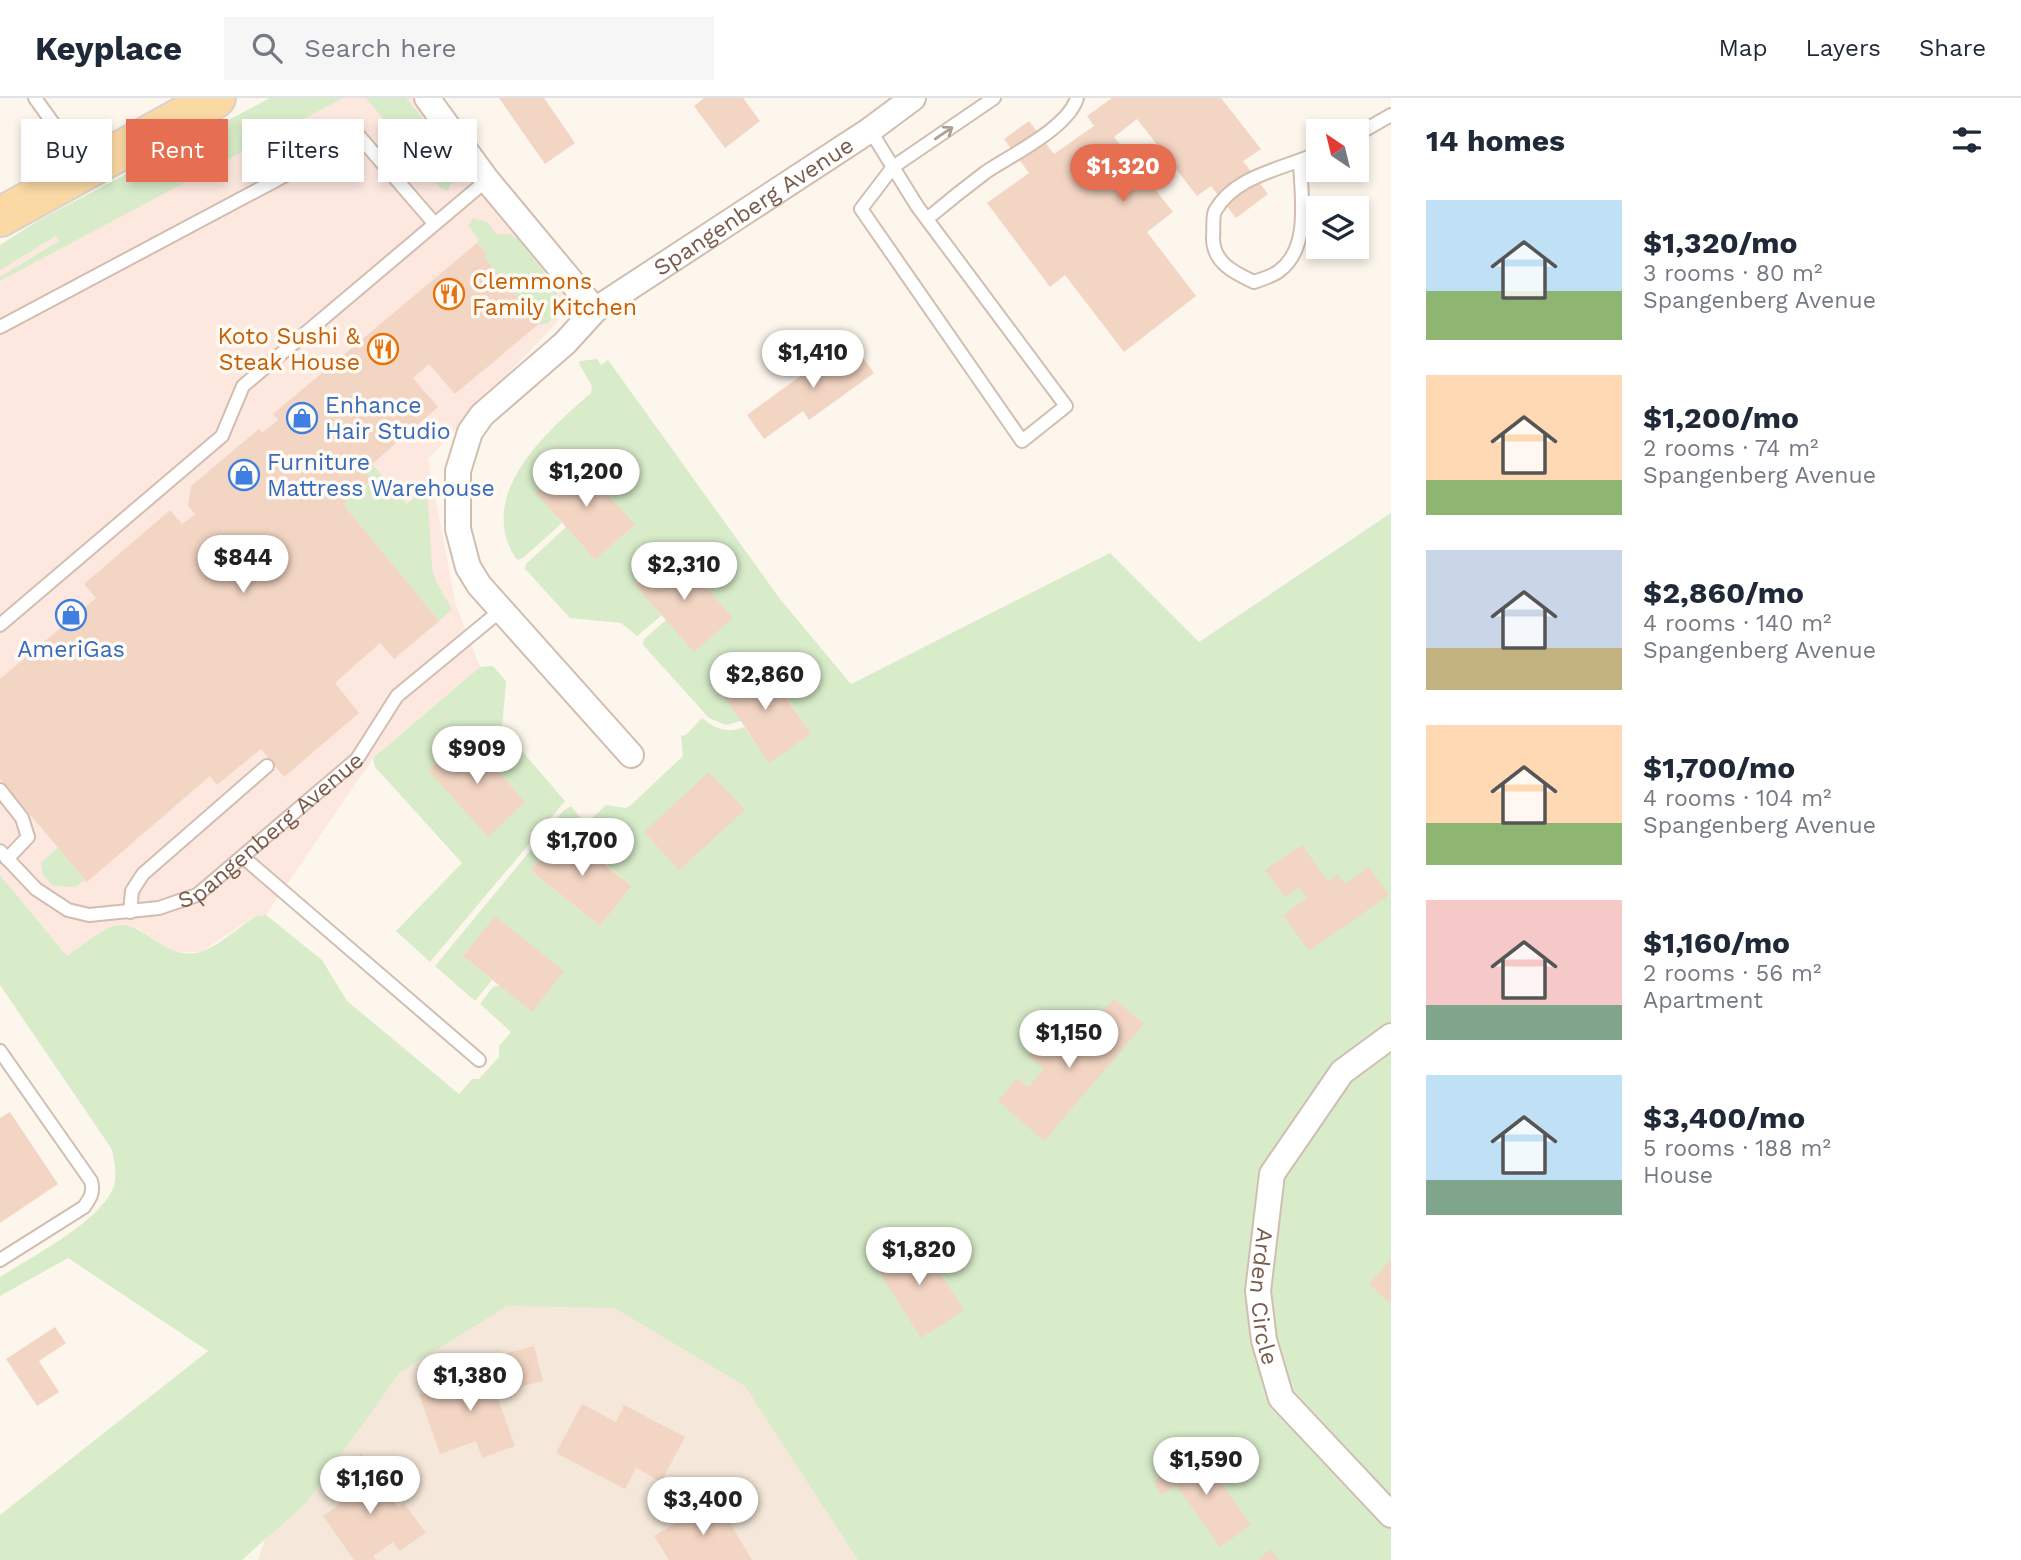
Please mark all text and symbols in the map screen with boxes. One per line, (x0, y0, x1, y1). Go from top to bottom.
search box (224, 17, 714, 80)
text: Keyplace (35, 29, 182, 68)
icon: search (248, 29, 286, 67)
text: Search here (304, 33, 457, 63)
text: Map (1719, 34, 1767, 62)
text: Layers (1805, 34, 1881, 62)
text: Share (1919, 34, 1986, 62)
chip: Buy (21, 119, 112, 182)
chip: Rent (126, 119, 228, 182)
chip: Filters (242, 119, 364, 182)
chip: New (378, 119, 477, 182)
north arrow (1306, 119, 1368, 182)
map controls (1306, 119, 1369, 259)
icon: filters (1948, 121, 1986, 159)
text: 14 homes (1426, 123, 1565, 158)
one-way arrow (934, 125, 953, 140)
street label: Spangenberg Avenue (649, 131, 859, 282)
pin: $1,320 (1066, 144, 1180, 204)
text: $1,320 (1086, 153, 1160, 180)
button: layers (1306, 196, 1369, 259)
text: $1,320/mo (1643, 225, 1797, 260)
icon: home (1482, 228, 1566, 312)
text: 3 rooms · 80 m² (1643, 260, 1822, 287)
place label: Clemmons Family Kitchen (472, 268, 637, 321)
restaurant icon: Clemmons Family Kitchen (432, 277, 466, 311)
text: Spangenberg Avenue (1643, 287, 1876, 314)
place label: Koto Sushi & Steak House (218, 323, 361, 376)
pin: $1,410 (756, 330, 870, 390)
restaurant icon: Koto Sushi & Steak House (366, 332, 400, 366)
text: $1,410 (778, 339, 848, 366)
place label: Enhance Hair Studio (325, 392, 451, 445)
text: $1,200/mo (1643, 400, 1799, 435)
shop icon: Enhance Hair Studio (285, 401, 319, 435)
icon: home (1482, 403, 1566, 487)
text: 2 rooms · 74 m² (1643, 435, 1818, 462)
place label: Furniture Mattress Warehouse (267, 449, 495, 502)
pin: $1,200 (529, 450, 643, 509)
shop icon: Furniture Mattress Warehouse (227, 458, 261, 492)
text: $1,200 (549, 458, 623, 485)
text: Spangenberg Avenue (1643, 462, 1876, 489)
pin: $844 (202, 536, 284, 595)
pin: $2,310 (627, 542, 741, 602)
text: $844 (214, 544, 272, 571)
text: $2,310 (647, 551, 721, 578)
text: $2,860/mo (1643, 575, 1804, 610)
icon: home (1482, 578, 1566, 662)
shop icon: AmeriGas (54, 598, 88, 632)
text: 4 rooms · 140 m² (1643, 610, 1831, 637)
place label: AmeriGas (17, 636, 125, 663)
text: Spangenberg Avenue (1643, 637, 1876, 664)
pin: $2,860 (708, 652, 822, 712)
text: $2,860 (726, 661, 804, 688)
pin: $909 (436, 726, 518, 786)
text: $909 (448, 735, 506, 762)
street label: Spangenberg Avenue (174, 747, 369, 915)
text: $1,700/mo (1643, 750, 1795, 785)
icon: home (1482, 753, 1566, 837)
text: 4 rooms · 104 m² (1643, 785, 1831, 812)
text: Spangenberg Avenue (1643, 812, 1876, 839)
pin: $1,700 (525, 818, 639, 878)
text: $1,700 (546, 827, 618, 854)
text: $1,160/mo (1643, 925, 1790, 960)
icon: home (1482, 928, 1566, 1012)
text: 2 rooms · 56 m² (1643, 960, 1821, 987)
text: Apartment (1643, 987, 1763, 1014)
pin: $1,150 (1012, 1010, 1126, 1070)
text: $1,150 (1035, 1019, 1103, 1046)
text: $3,400/mo (1643, 1100, 1805, 1135)
icon: home (1482, 1103, 1566, 1187)
text: 5 rooms · 188 m² (1643, 1135, 1831, 1162)
text: House (1643, 1162, 1713, 1189)
street label: Arden Circle (1244, 1226, 1284, 1368)
pin: $1,820 (862, 1228, 976, 1287)
text: $1,820 (882, 1236, 956, 1263)
pin: $1,380 (413, 1354, 527, 1413)
text: $1,380 (433, 1362, 507, 1389)
pin: $1,590 (1149, 1438, 1263, 1497)
text: $1,590 (1169, 1446, 1243, 1473)
pin: $1,160 (313, 1456, 427, 1516)
text: $1,160 (336, 1465, 404, 1492)
pin: $3,400 (646, 1478, 760, 1537)
text: $3,400 (663, 1486, 743, 1513)

